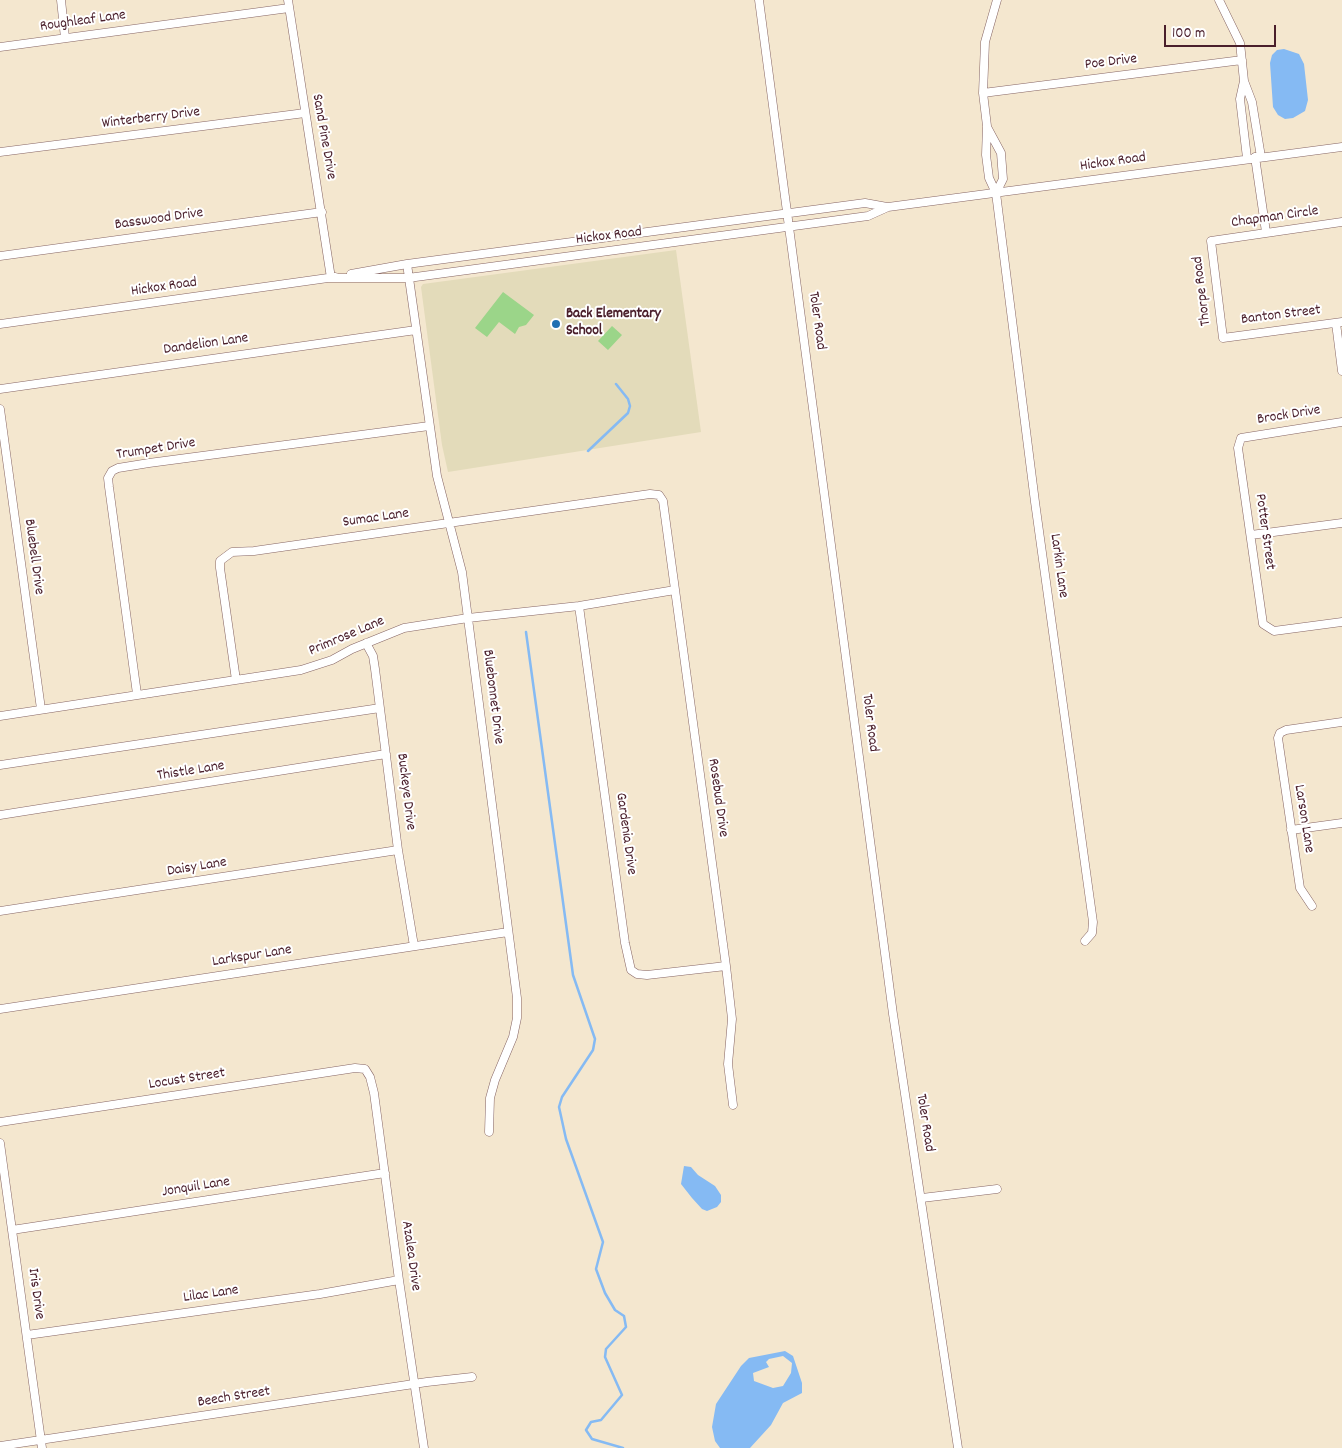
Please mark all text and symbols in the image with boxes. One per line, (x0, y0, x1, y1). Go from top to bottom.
street label: Roughleaf Lane (39, 7, 127, 37)
scale bar (1167, 15, 1280, 47)
text: 100 m (1172, 23, 1205, 45)
street label: Poe Drive (1084, 51, 1138, 75)
street label: Sand Pine Drive (307, 93, 339, 181)
street label: Winterberry Drive (101, 104, 201, 134)
street label: Hickox Road (1079, 149, 1147, 177)
street label: Chapman Circle (1230, 203, 1320, 233)
street label: Basswood Drive (114, 205, 204, 235)
street label: Hickox Road (575, 224, 643, 250)
street label: Thorpe Road (1190, 255, 1216, 327)
street label: Hickox Road (130, 274, 198, 302)
street label: Toler Road (803, 291, 829, 351)
street label: Banton Street (1240, 302, 1322, 330)
place label: Back Elementary School (566, 306, 661, 341)
marker: Back Elementary School (550, 318, 562, 330)
street label: Dandelion Lane (162, 330, 250, 360)
street label: Brock Drive (1256, 402, 1322, 430)
street label: Trumpet Drive (115, 435, 197, 465)
street label: Potter Street (1250, 493, 1278, 571)
street label: Sumac Lane (342, 505, 410, 533)
street label: Bluebell Drive (19, 518, 47, 596)
street label: Larkin Lane (1045, 533, 1071, 599)
street label: Primrose Lane (306, 613, 388, 661)
street label: Bluebonnet Drive (477, 649, 507, 745)
street label: Toler Road (856, 693, 882, 753)
street label: Buckeye Drive (391, 753, 419, 831)
street label: Thistle Lane (156, 758, 226, 786)
street label: Rosebud Drive (703, 758, 731, 838)
street label: Larson Lane (1289, 784, 1317, 854)
street label: Gardenia Drive (610, 792, 640, 876)
street label: Daisy Lane (166, 854, 228, 882)
street label: Larkspur Lane (211, 942, 293, 972)
street label: Locust Street (148, 1065, 226, 1095)
street label: Toler Road (911, 1093, 937, 1153)
street label: Jonquil Lane (161, 1174, 231, 1202)
street label: Azalea Drive (396, 1220, 424, 1292)
street label: Iris Drive (22, 1267, 48, 1321)
street label: Lilac Lane (182, 1282, 240, 1308)
street label: Beech Street (196, 1383, 272, 1413)

